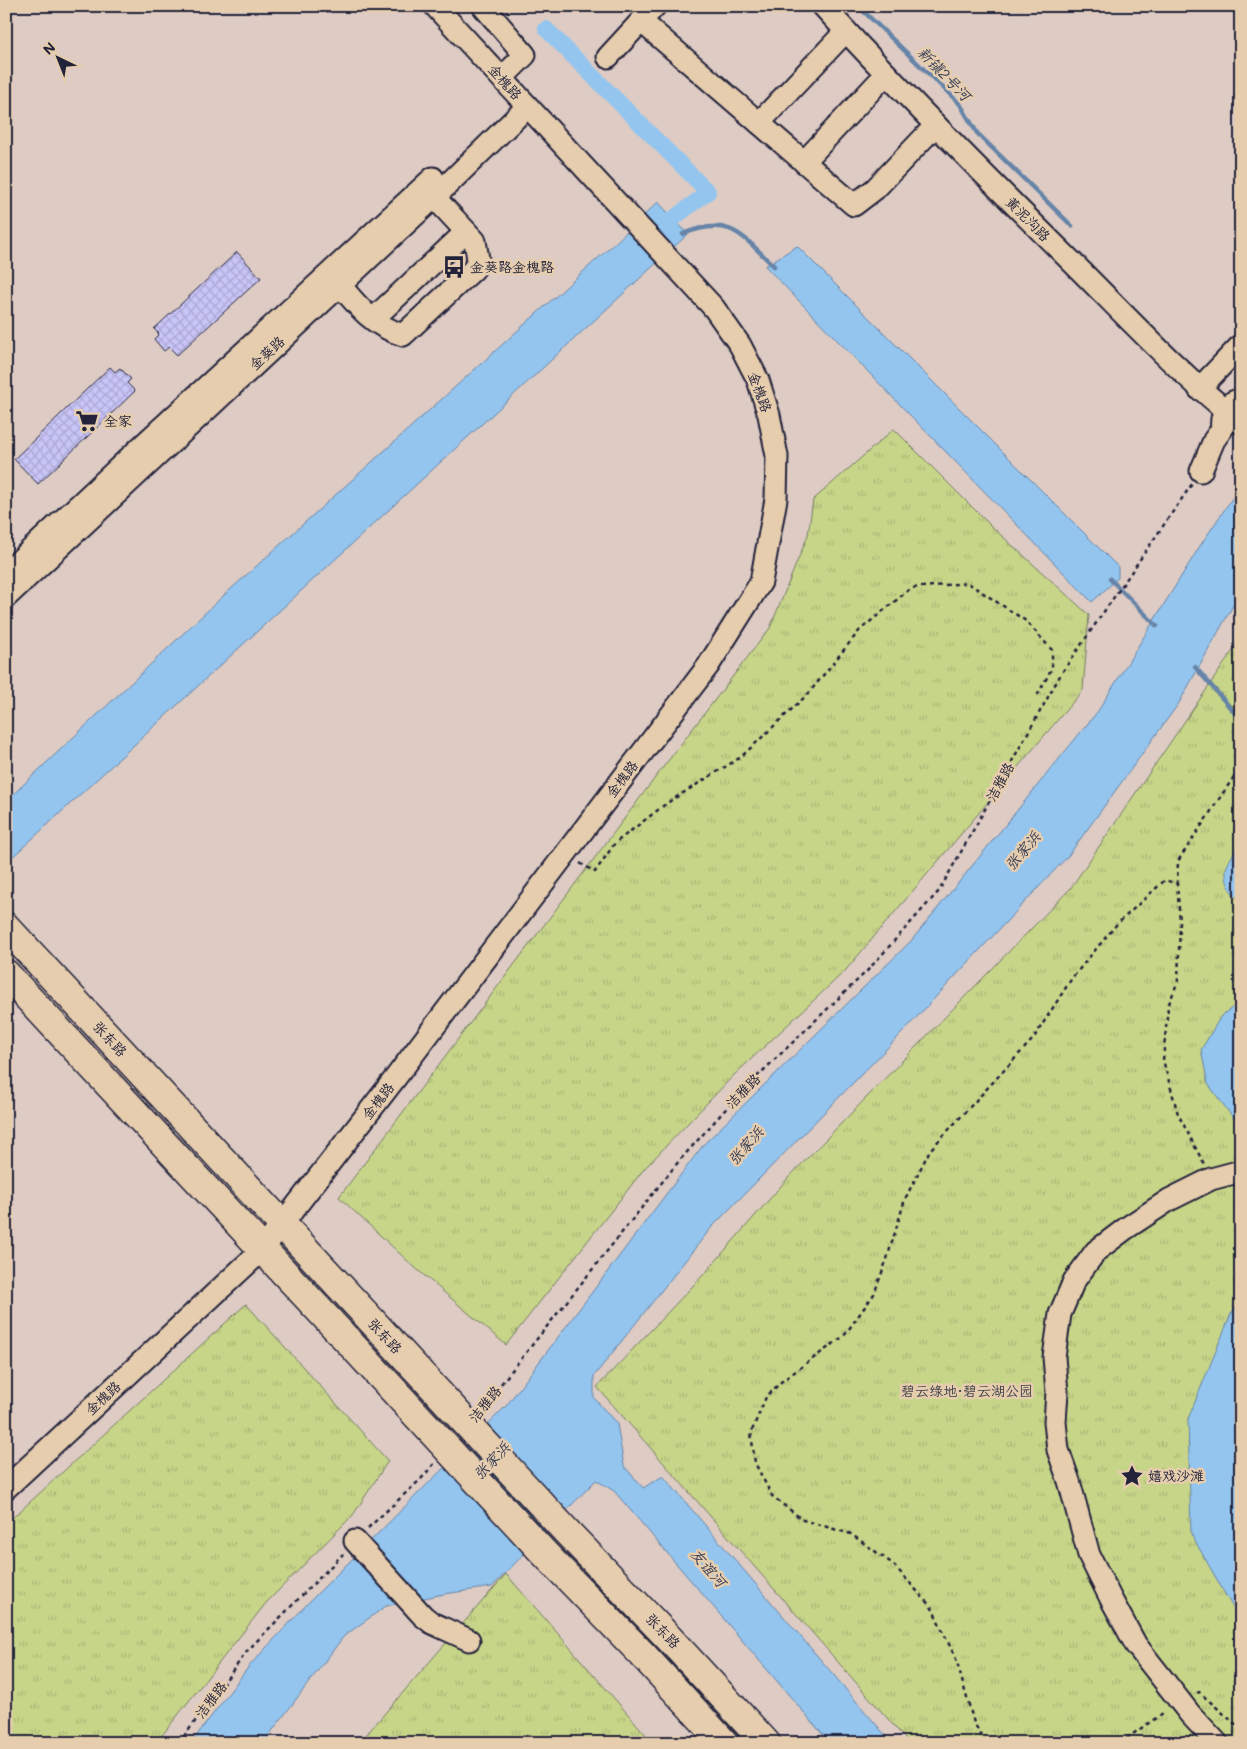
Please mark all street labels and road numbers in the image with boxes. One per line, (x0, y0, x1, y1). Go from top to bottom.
street label: 金槐路 (484, 60, 526, 104)
street label: 黄泥沟路 (1002, 192, 1055, 245)
street label: 金葵路 (245, 331, 288, 374)
street label: 金槐路 (744, 369, 777, 415)
street label: 金槐路 (601, 756, 642, 801)
street label: 洁雅路 (981, 759, 1018, 805)
street label: 张东路 (89, 1017, 132, 1060)
street label: 洁雅路 (721, 1069, 764, 1112)
street label: 金槐路 (357, 1078, 398, 1123)
street label: 张东路 (364, 1314, 407, 1357)
street label: 金槐路 (81, 1376, 124, 1419)
street label: 洁雅路 (464, 1381, 505, 1426)
street label: 张东路 (642, 1609, 685, 1652)
street label: 洁雅路 (190, 1677, 231, 1722)

